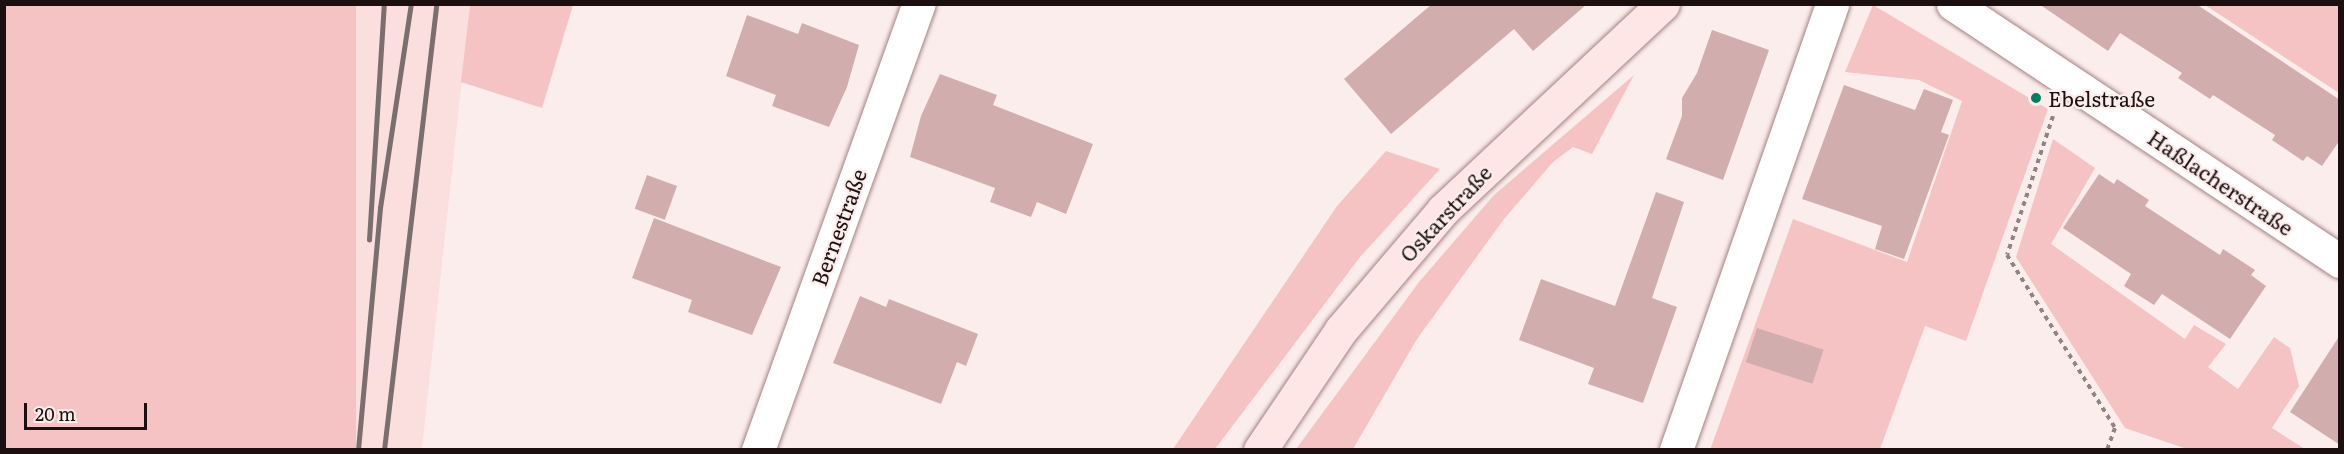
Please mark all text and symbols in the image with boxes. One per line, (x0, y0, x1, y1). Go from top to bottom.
place label: Ebelstraße (2048, 85, 2155, 111)
marker: Ebelstraße (2029, 91, 2043, 105)
street label: Haßlacherstraße (2144, 124, 2298, 240)
street label: Oskarstraße (1394, 159, 1496, 267)
street label: Bernestraße (805, 165, 871, 289)
scale bar (27, 391, 150, 429)
text: 20 m (35, 400, 76, 427)

